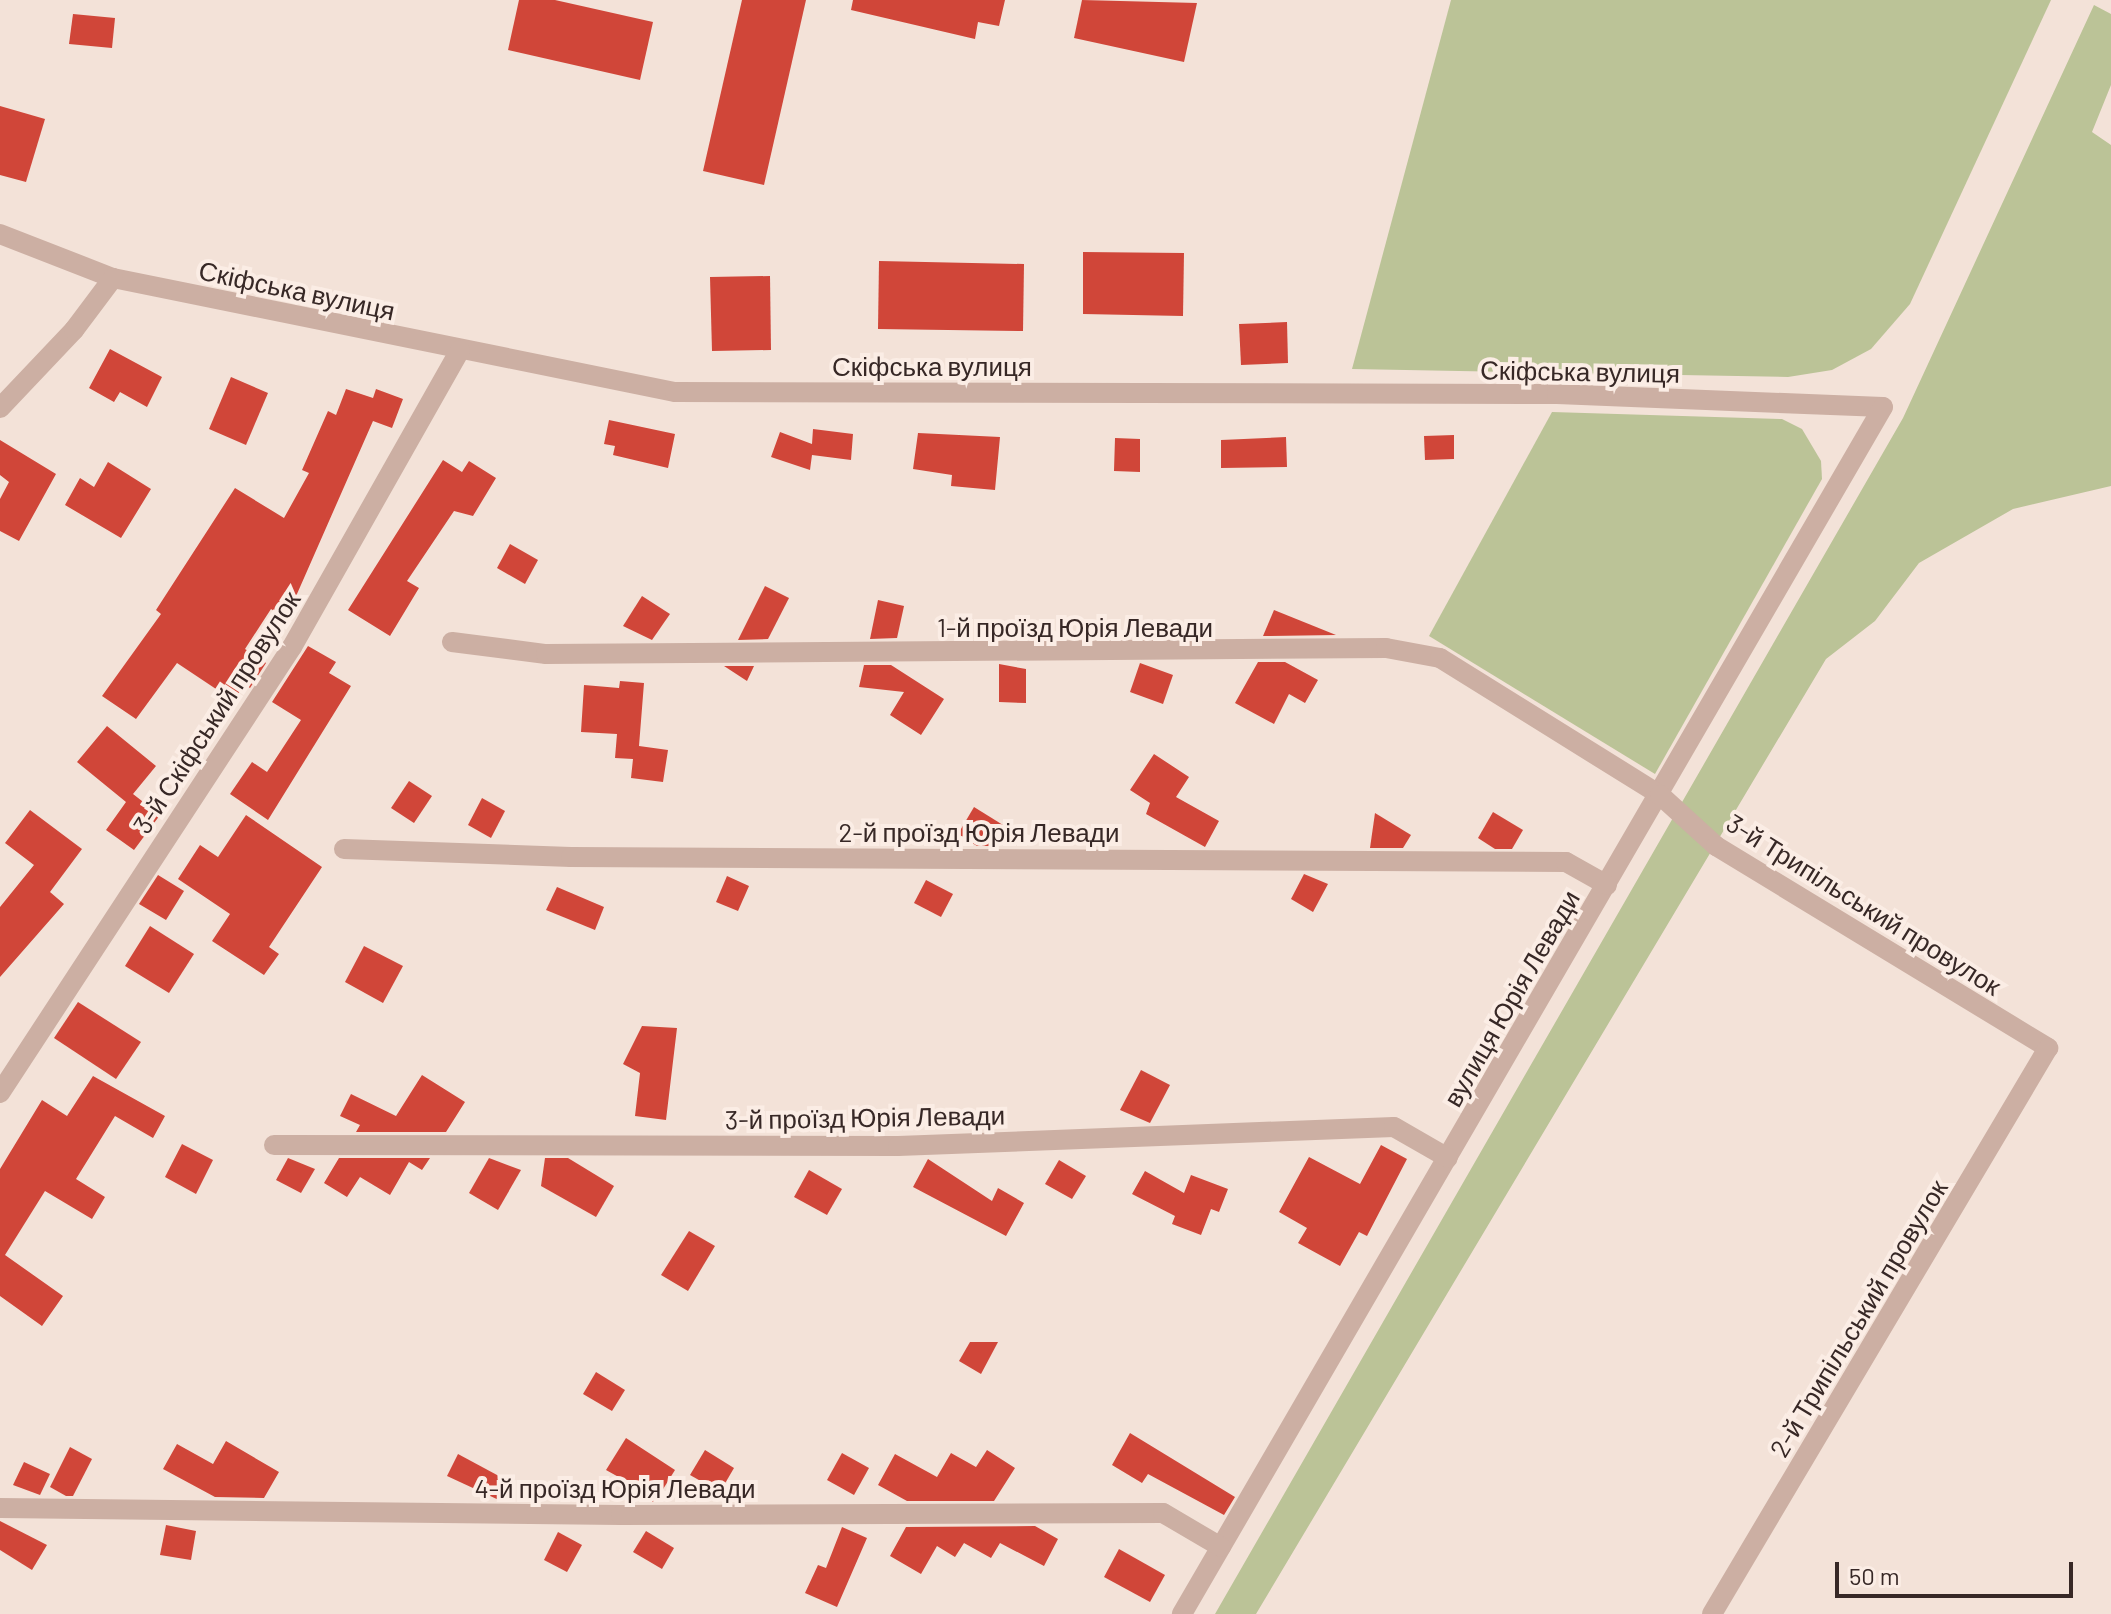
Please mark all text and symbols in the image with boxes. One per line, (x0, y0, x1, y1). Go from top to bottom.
street label: Скіфська вулиця (196, 254, 398, 326)
street label: Скіфська вулиця (832, 350, 1032, 382)
street label: Скіфська вулиця (1480, 354, 1680, 388)
street label: 3-й Скіфський провулок (126, 585, 306, 839)
street label: 1-й проїзд Юрія Левади (937, 611, 1213, 643)
street label: 3-й Трипільський провулок (1721, 807, 2007, 1001)
street label: 2-й проїзд Юрія Левади (839, 816, 1119, 848)
street label: вулиця Юрія Левади (1436, 884, 1586, 1112)
street label: 3-й проїзд Юрія Левади (725, 1099, 1005, 1135)
street label: 2-й Трипільський провулок (1763, 1174, 1953, 1462)
street label: 4-й проїзд Юрія Левади (474, 1472, 756, 1504)
scale bar (1839, 1546, 2077, 1596)
text: 50 m (1849, 1561, 1900, 1590)

